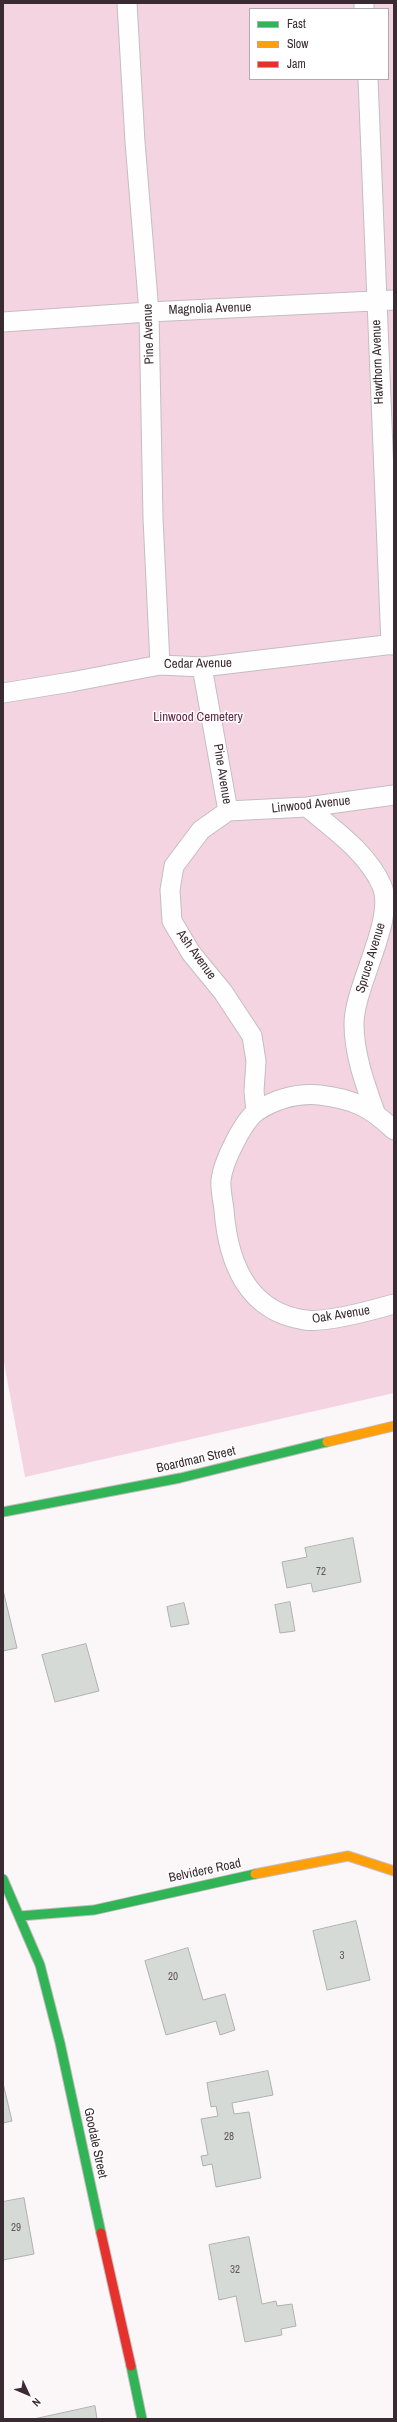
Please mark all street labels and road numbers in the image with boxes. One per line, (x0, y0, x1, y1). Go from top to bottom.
street label: Magnolia Avenue (168, 300, 252, 318)
street label: Pine Avenue (140, 303, 158, 365)
street label: Hawthorn Avenue (369, 319, 387, 405)
street label: Cedar Avenue (164, 656, 232, 672)
street label: Pine Avenue (210, 743, 234, 805)
street label: Linwood Avenue (271, 793, 351, 817)
street label: Spruce Avenue (353, 921, 389, 995)
street label: Ash Avenue (173, 927, 219, 983)
street label: Oak Avenue (311, 1303, 371, 1327)
street label: Boardman Street (155, 1443, 237, 1477)
street label: Belvidere Road (167, 1856, 243, 1886)
street label: Goodale Street (80, 2106, 110, 2180)

